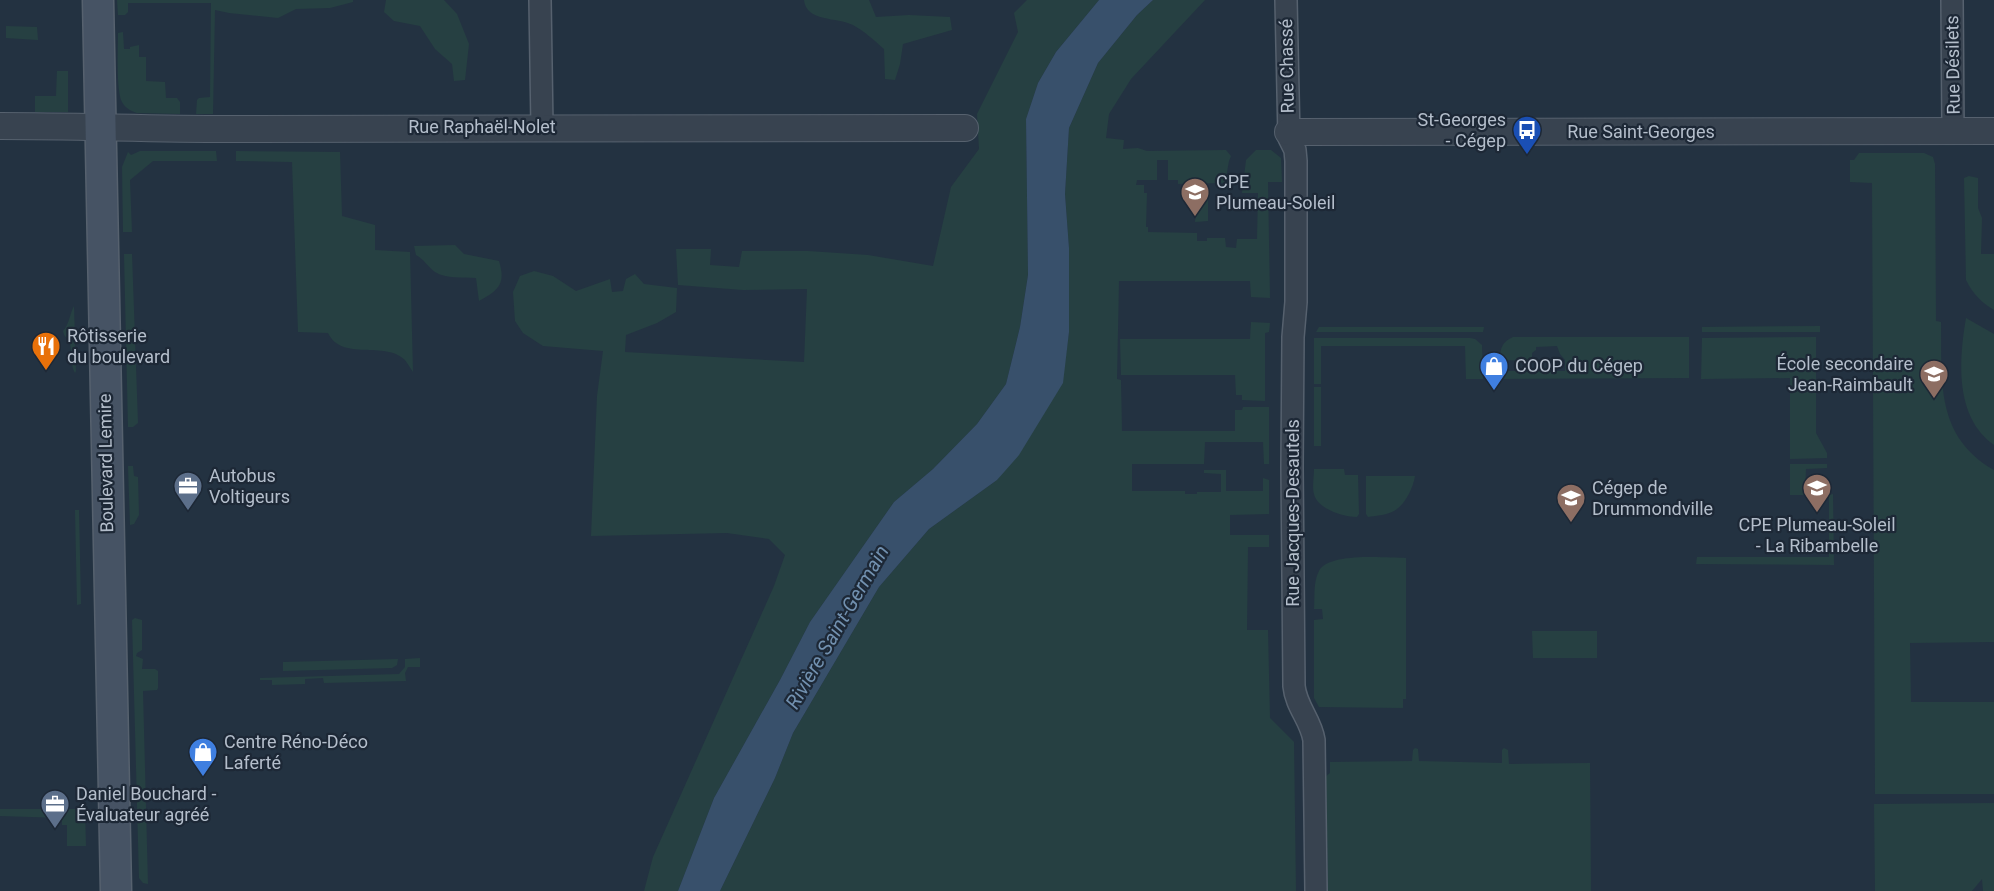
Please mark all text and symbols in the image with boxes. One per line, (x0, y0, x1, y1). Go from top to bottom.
street label: Rue Désilets (1941, 15, 1964, 115)
street label: Rue Chassé (1275, 19, 1298, 113)
place label: St-Georges - Cégep (1418, 109, 1506, 151)
bus stop icon: St-Georges - Cégep (1511, 114, 1543, 156)
street label: Rue Raphaël-Nolet (408, 116, 556, 137)
street label: Rue Saint-Georges (1567, 121, 1715, 142)
place label: CPE Plumeau-Soleil (1216, 171, 1335, 213)
school or university icon: CPE Plumeau-Soleil (1179, 176, 1211, 218)
place label: Rôtisserie du boulevard (67, 325, 170, 367)
restaurant icon: Rôtisserie du boulevard (30, 330, 62, 372)
shop icon: COOP du Cégep (1478, 350, 1510, 392)
place label: École secondaire Jean-Raimbault (1777, 353, 1913, 395)
place label: COOP du Cégep (1515, 355, 1643, 376)
school or university icon: École secondaire Jean-Raimbault (1918, 358, 1950, 400)
street label: Boulevard Lemire (94, 393, 117, 533)
street label: Rue Jacques-Desautels (1282, 419, 1303, 607)
place label: Autobus Voltigeurs (209, 465, 290, 507)
office icon: Autobus Voltigeurs (172, 470, 204, 512)
school or university icon: CPE Plumeau-Soleil - La Ribambelle (1801, 472, 1833, 514)
place label: Cégep de Drummondville (1592, 477, 1713, 519)
school or university icon: Cégep de Drummondville (1555, 482, 1587, 524)
place label: CPE Plumeau-Soleil - La Ribambelle (1738, 514, 1896, 556)
water label: Rivière Saint-Germain (780, 541, 894, 713)
place label: Centre Réno-Déco Laferté (224, 731, 368, 773)
shop icon: Centre Réno-Déco Laferté (187, 736, 219, 778)
place label: Daniel Bouchard - Évaluateur agréé (76, 783, 216, 825)
office icon: Daniel Bouchard - Évaluateur agréé (39, 788, 71, 830)

